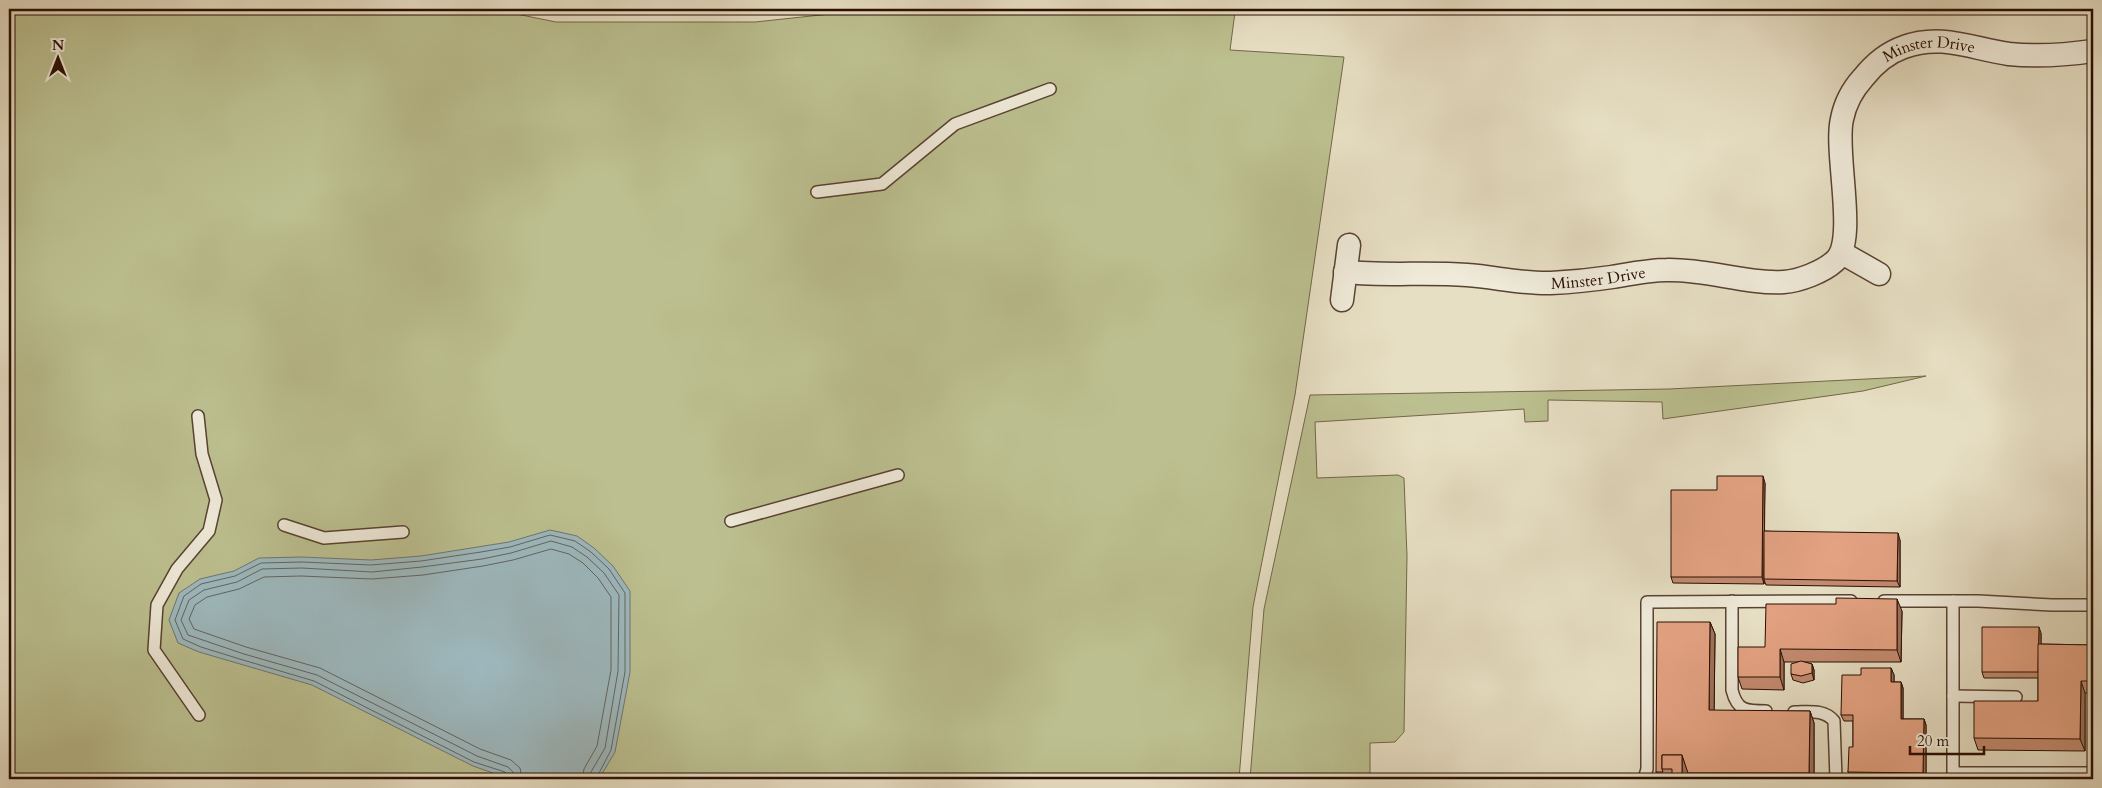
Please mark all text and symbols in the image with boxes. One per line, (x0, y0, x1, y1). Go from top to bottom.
street label: Minster Drive (1878, 31, 1977, 68)
north arrow (32, 32, 82, 82)
text: N (52, 36, 64, 55)
street label: Minster Drive (1550, 262, 1647, 295)
scale bar (1910, 723, 1983, 755)
text: 20 m (1917, 731, 1949, 751)

